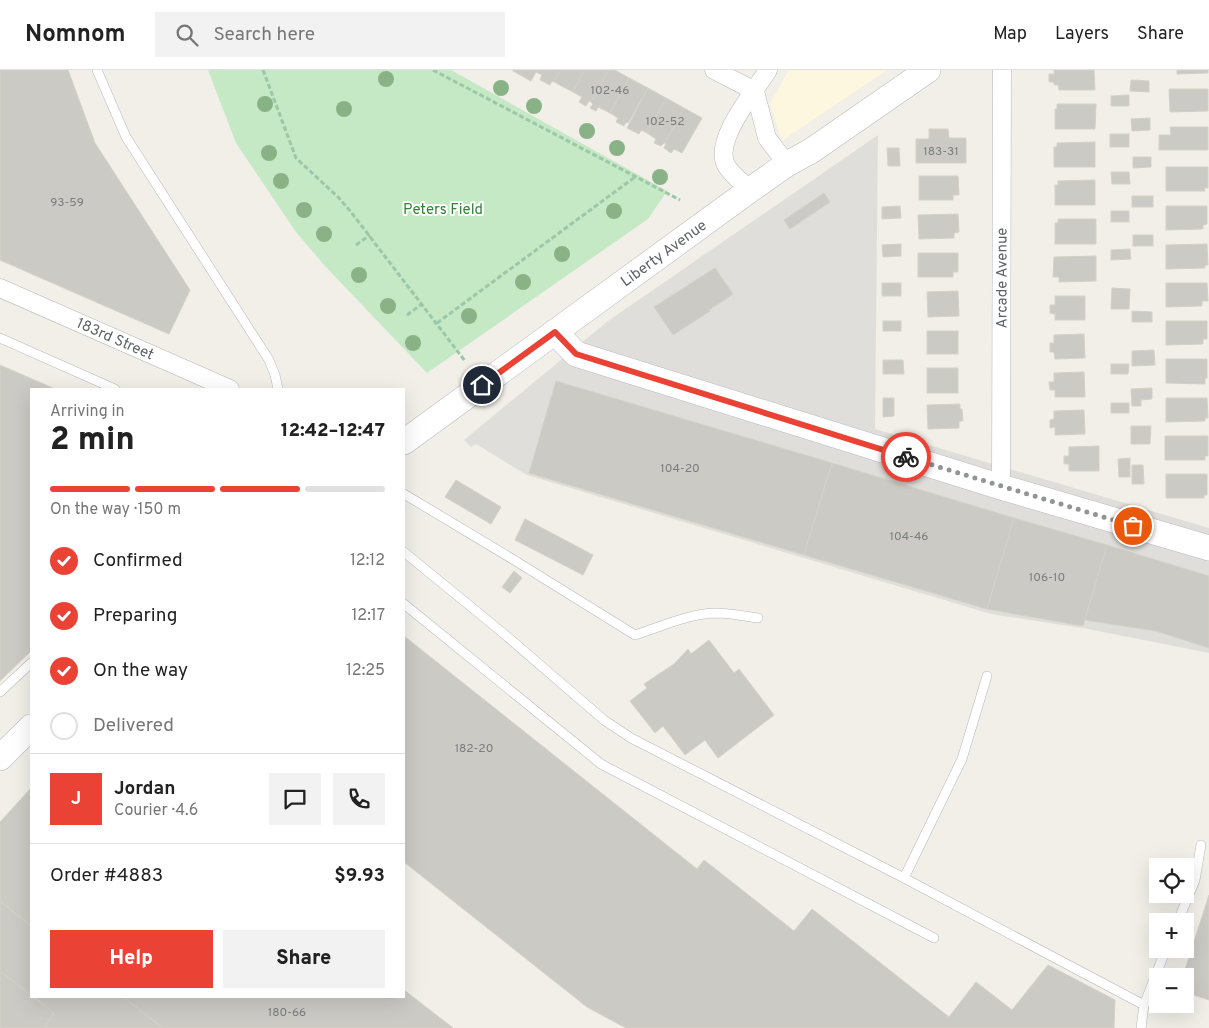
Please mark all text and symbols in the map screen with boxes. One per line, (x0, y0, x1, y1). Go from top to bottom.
search box (155, 12, 505, 57)
text: Nomnom (25, 20, 125, 50)
icon: search (173, 21, 201, 49)
text: Search here (213, 23, 315, 47)
text: Map (993, 23, 1027, 46)
text: Layers (1055, 23, 1109, 46)
text: Share (1137, 23, 1184, 46)
house number: 102-46 (591, 83, 629, 99)
house number: 102-52 (645, 114, 685, 130)
house number: 183-31 (923, 144, 959, 160)
house number: 93-59 (50, 195, 84, 211)
park label: Peters Field (403, 201, 483, 220)
street label: Liberty Avenue (618, 217, 711, 292)
street label: Arcade Avenue (993, 228, 1013, 328)
street label: 183rd Street (73, 315, 156, 365)
pin (461, 364, 503, 406)
icon: home (468, 371, 496, 399)
text: Arriving in (50, 402, 125, 422)
text: 12:42–12:47 (281, 419, 385, 443)
text: 2 min (50, 421, 135, 461)
courier (881, 432, 931, 482)
icon: bike (892, 443, 920, 471)
house number: 104-20 (660, 461, 700, 477)
text: On the way · 150 m (50, 500, 181, 520)
pin (1112, 505, 1154, 547)
icon: bag (1119, 512, 1147, 540)
house number: 104-46 (889, 529, 929, 545)
icon: check (50, 547, 78, 575)
text: Confirmed (93, 549, 183, 573)
text: 12:12 (350, 551, 385, 571)
house number: 106-10 (1029, 570, 1065, 586)
icon: check (50, 602, 78, 630)
text: Preparing (93, 604, 177, 628)
text: 12:17 (351, 606, 385, 626)
icon: check (50, 657, 78, 685)
text: On the way (93, 659, 188, 683)
text: 12:25 (346, 661, 385, 681)
text: Delivered (93, 714, 174, 738)
house number: 182-20 (455, 741, 493, 757)
button: chat (269, 773, 321, 825)
button: phone (333, 773, 385, 825)
text: Jordan (114, 777, 176, 801)
text: J (71, 787, 81, 811)
text: Courier · 4.6 (114, 801, 198, 821)
map controls (1149, 858, 1194, 1013)
button: locate (1149, 858, 1194, 903)
text: Order #4883 (50, 864, 163, 888)
text: $9.93 (334, 864, 385, 888)
button: + (1149, 913, 1194, 958)
button: Help (50, 930, 213, 988)
button: Share (223, 930, 385, 988)
button: − (1149, 968, 1194, 1013)
house number: 180-66 (268, 1005, 306, 1021)

